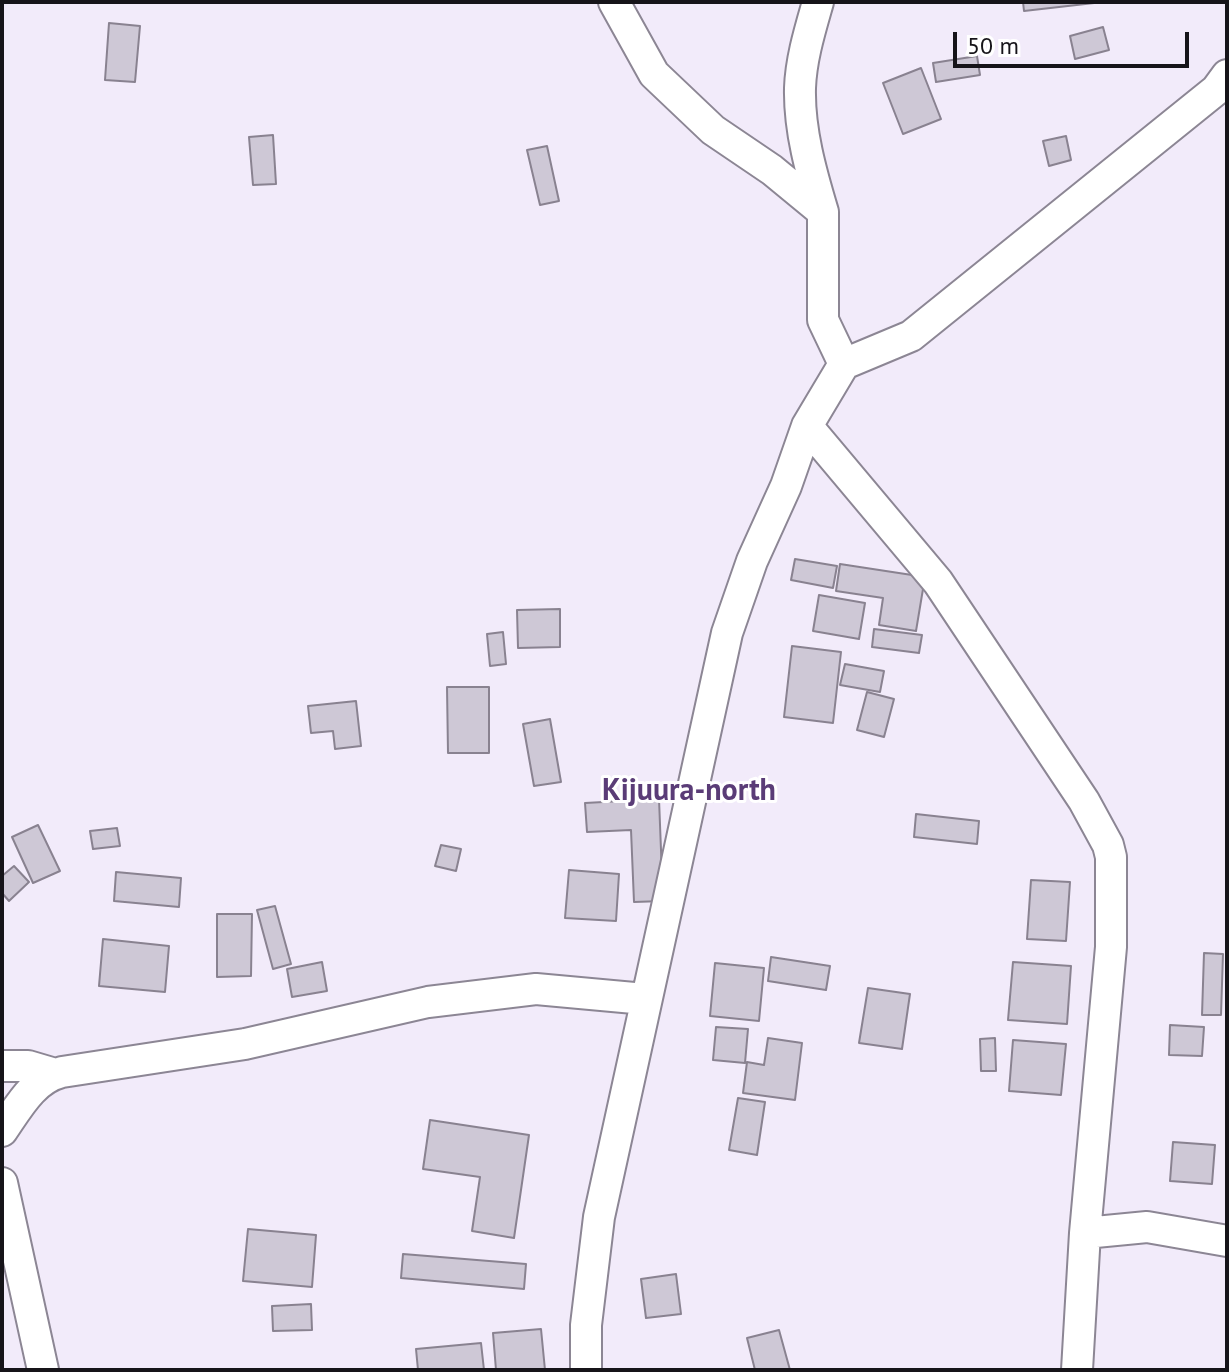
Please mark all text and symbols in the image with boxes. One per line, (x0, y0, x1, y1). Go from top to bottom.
scale bar (957, 16, 1193, 66)
text: 50 m (967, 30, 1019, 61)
district label: Kijuura-north (602, 773, 776, 809)

